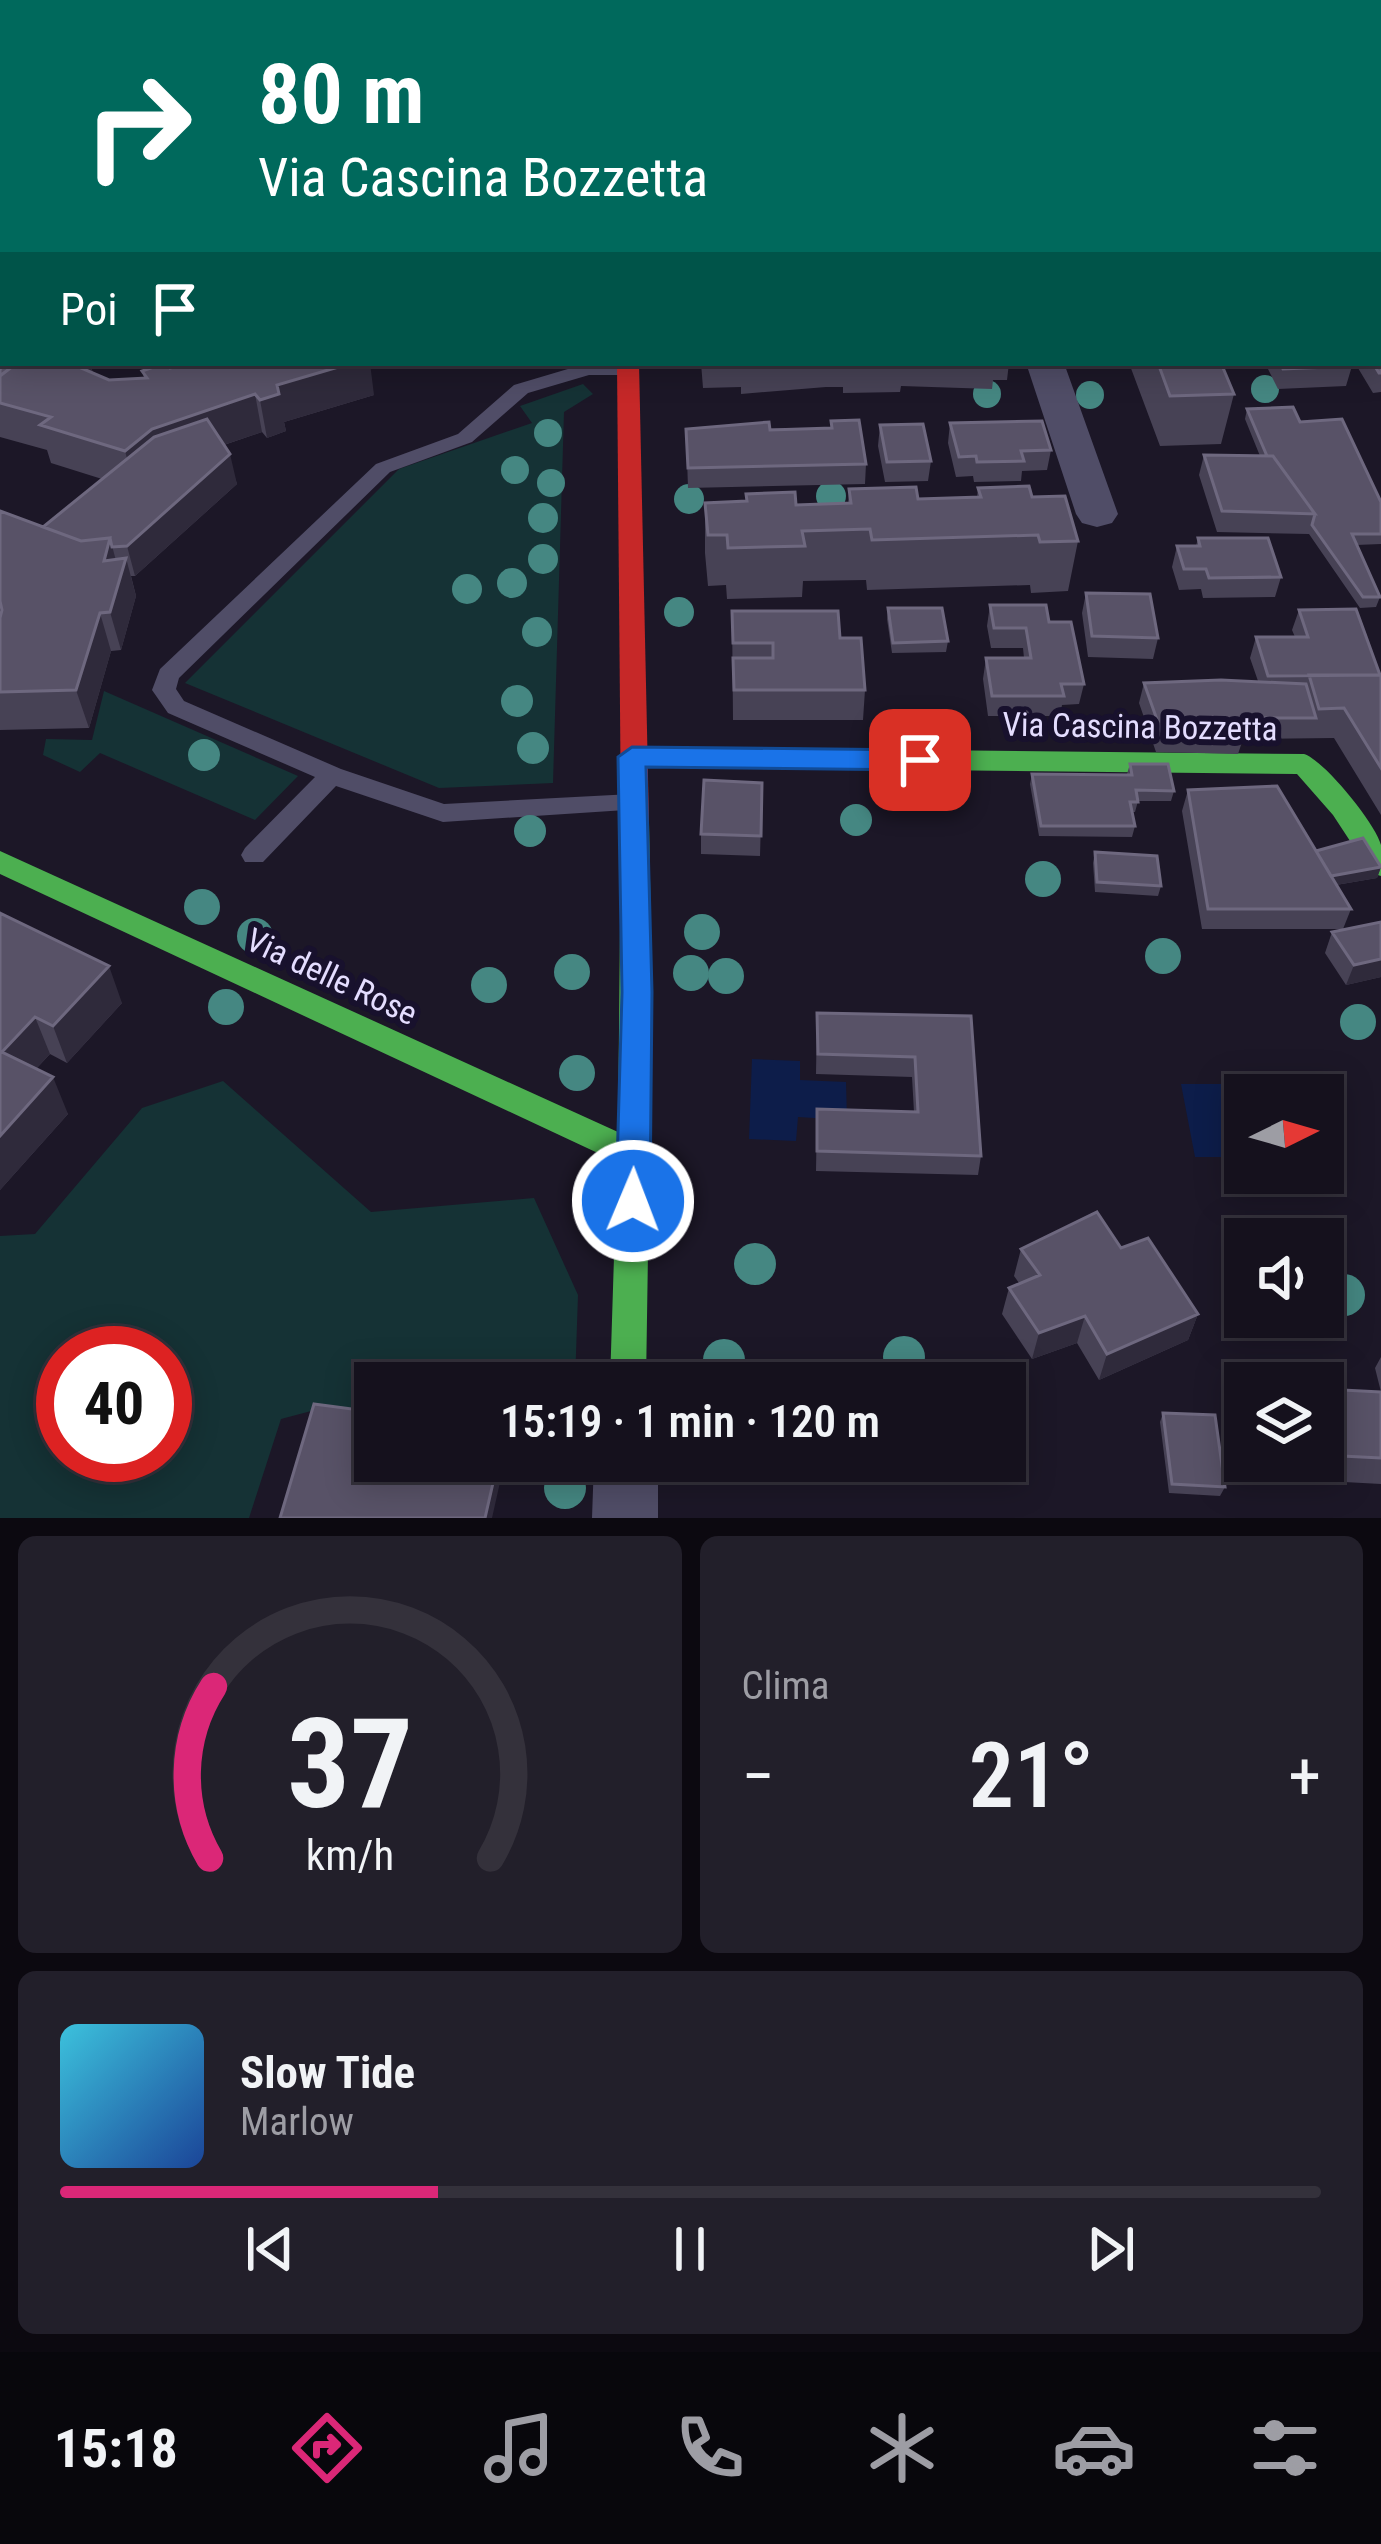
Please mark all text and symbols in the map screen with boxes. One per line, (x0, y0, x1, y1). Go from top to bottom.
text: 80 m (258, 45, 425, 144)
icon: right (60, 48, 216, 204)
text: Via Cascina Bozzetta (258, 146, 708, 209)
icon: arrive (142, 276, 208, 342)
text: Poi (60, 283, 118, 336)
street label: Via Cascina Bozzetta (1002, 705, 1278, 748)
pin (869, 709, 971, 811)
icon: arrive (887, 727, 953, 793)
street label: Via delle Rose (240, 920, 423, 1033)
north arrow (1224, 1074, 1344, 1194)
map controls (1224, 1074, 1344, 1482)
position arrow (570, 1138, 696, 1264)
button: sound (1224, 1218, 1344, 1338)
speed limit sign: 40 (36, 1326, 192, 1482)
button: layers (1224, 1362, 1344, 1482)
text: 15:19 · 1 min · 120 m (500, 1395, 880, 1448)
text: Clima (742, 1663, 830, 1709)
text: 37 (287, 1691, 413, 1837)
text: 21° (969, 1724, 1094, 1829)
text: − (742, 1738, 775, 1815)
text: + (1288, 1738, 1321, 1815)
text: km/h (306, 1829, 394, 1879)
text: Slow Tide (240, 2046, 415, 2099)
text: Marlow (240, 2099, 354, 2145)
icon: previous (237, 2216, 303, 2282)
icon: pause (657, 2216, 723, 2282)
icon: next (1078, 2216, 1144, 2282)
icon: directions (285, 2406, 369, 2490)
icon: music (477, 2406, 561, 2490)
icon: phone (668, 2406, 752, 2490)
icon: climate (860, 2406, 944, 2490)
icon: car (1052, 2406, 1136, 2490)
icon: filters (1243, 2406, 1327, 2490)
text: 15:18 (54, 2417, 178, 2480)

